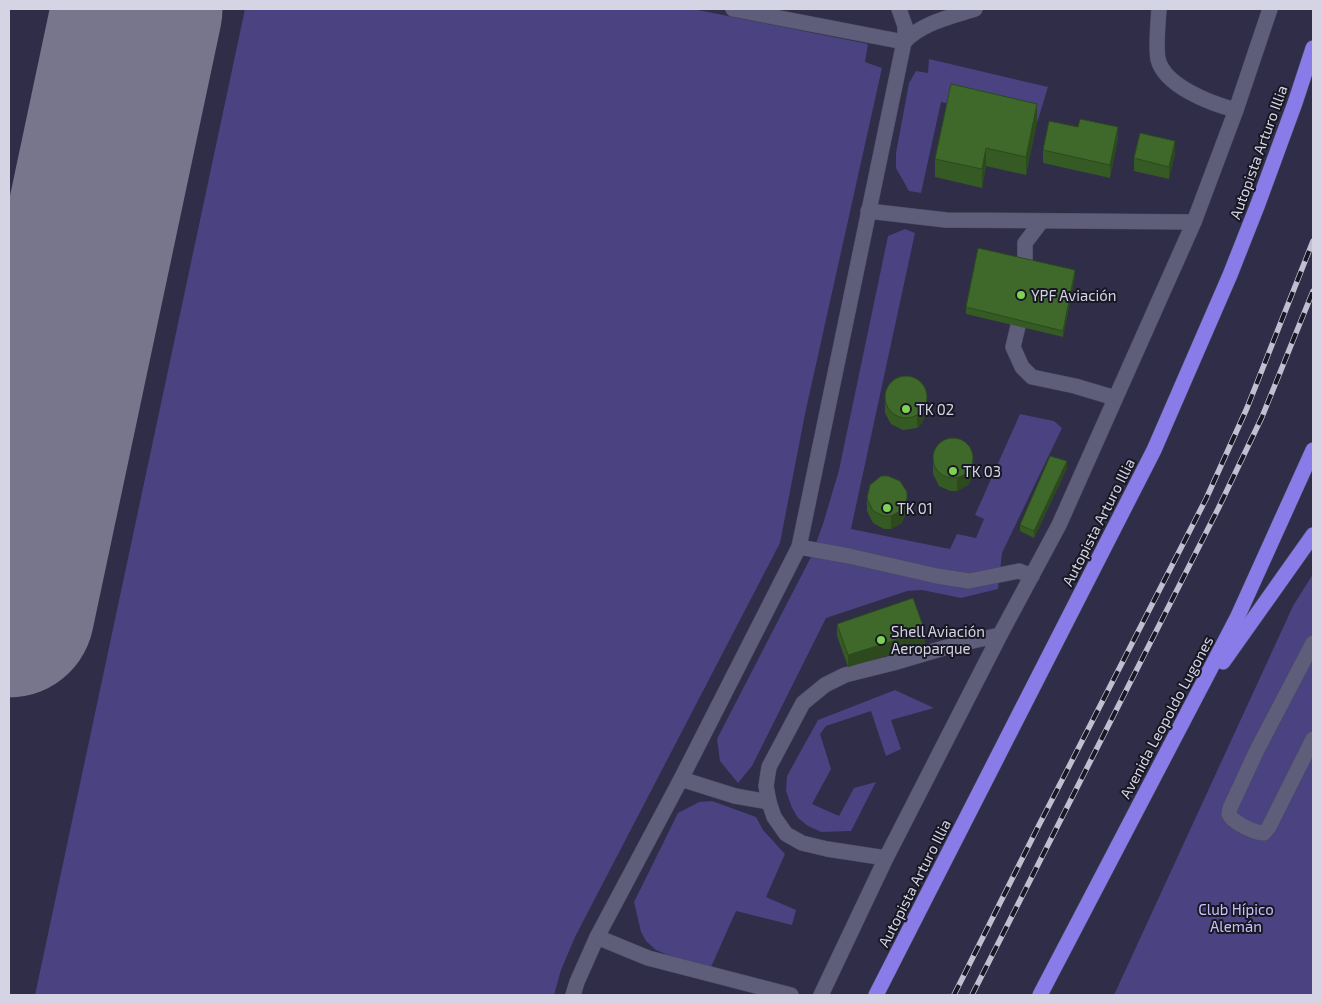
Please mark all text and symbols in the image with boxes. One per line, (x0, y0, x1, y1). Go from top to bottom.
street label: Autopista Arturo Illia (1225, 83, 1291, 221)
place label: YPF Aviación (1031, 286, 1116, 304)
marker: YPF Aviación (1015, 289, 1027, 301)
place label: TK 02 (916, 400, 954, 418)
marker: TK 02 (900, 403, 912, 415)
street label: Autopista Arturo Illia (1058, 455, 1138, 589)
place label: TK 03 (963, 462, 1001, 480)
marker: TK 03 (947, 465, 959, 477)
place label: TK 01 (897, 499, 933, 517)
marker: TK 01 (881, 502, 893, 514)
place label: Shell Aviación Aeroparque (891, 622, 985, 657)
street label: Avenida Leopoldo Lugones (1115, 633, 1217, 801)
marker: Shell Aviación Aeroparque (875, 634, 887, 646)
street label: Autopista Arturo Illia (874, 816, 954, 950)
park label: Club Hípico Alemán (1198, 900, 1274, 935)

